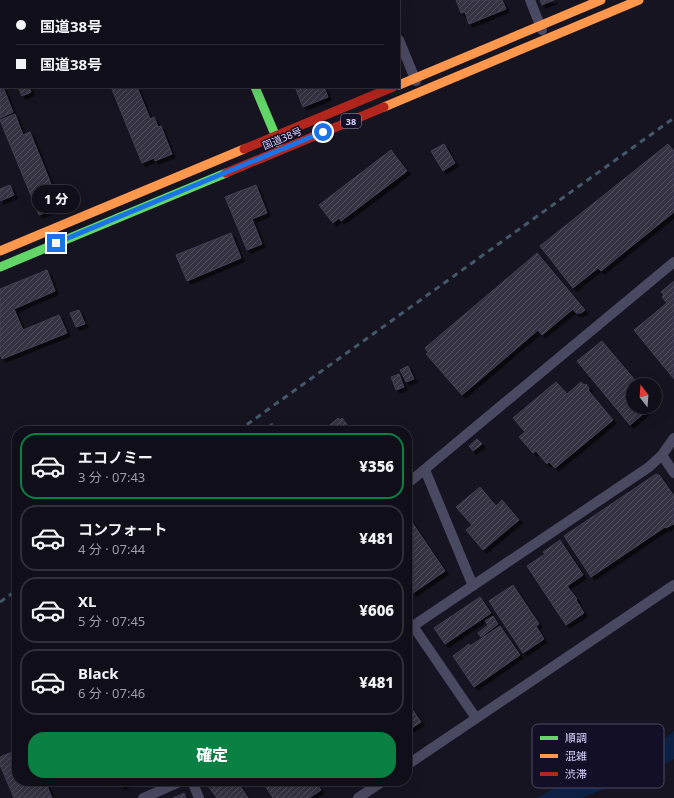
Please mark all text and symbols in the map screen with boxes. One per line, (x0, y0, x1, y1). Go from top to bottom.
text: 国道38号 (40, 16, 102, 36)
text: 国道38号 (40, 54, 102, 74)
road number: 38 (341, 114, 361, 128)
street label: 国道38号 (260, 123, 304, 153)
route start (314, 123, 332, 141)
callout: 1 分 (32, 185, 80, 213)
text: 1 分 (44, 190, 68, 208)
route end (47, 234, 65, 252)
north arrow (626, 378, 662, 414)
map controls (626, 378, 662, 414)
text: エコノミー (78, 447, 153, 467)
icon: car (30, 448, 66, 484)
text: ¥356 (359, 456, 394, 476)
text: 3 分 · 07:43 (78, 468, 145, 486)
text: コンフォート (78, 519, 168, 539)
icon: car (30, 520, 66, 556)
text: ¥481 (359, 528, 394, 548)
text: 4 分 · 07:44 (78, 540, 145, 558)
text: XL (78, 591, 96, 611)
icon: car (30, 592, 66, 628)
text: ¥606 (359, 600, 394, 620)
text: 5 分 · 07:45 (78, 612, 145, 630)
text: Black (78, 663, 118, 683)
icon: car (30, 664, 66, 700)
text: ¥481 (359, 672, 394, 692)
text: 6 分 · 07:46 (78, 684, 145, 702)
legend (532, 724, 664, 788)
text: 順調 (565, 730, 587, 745)
button: 確定 (28, 732, 396, 778)
text: 混雑 (565, 748, 587, 763)
text: 渋滞 (565, 766, 587, 781)

